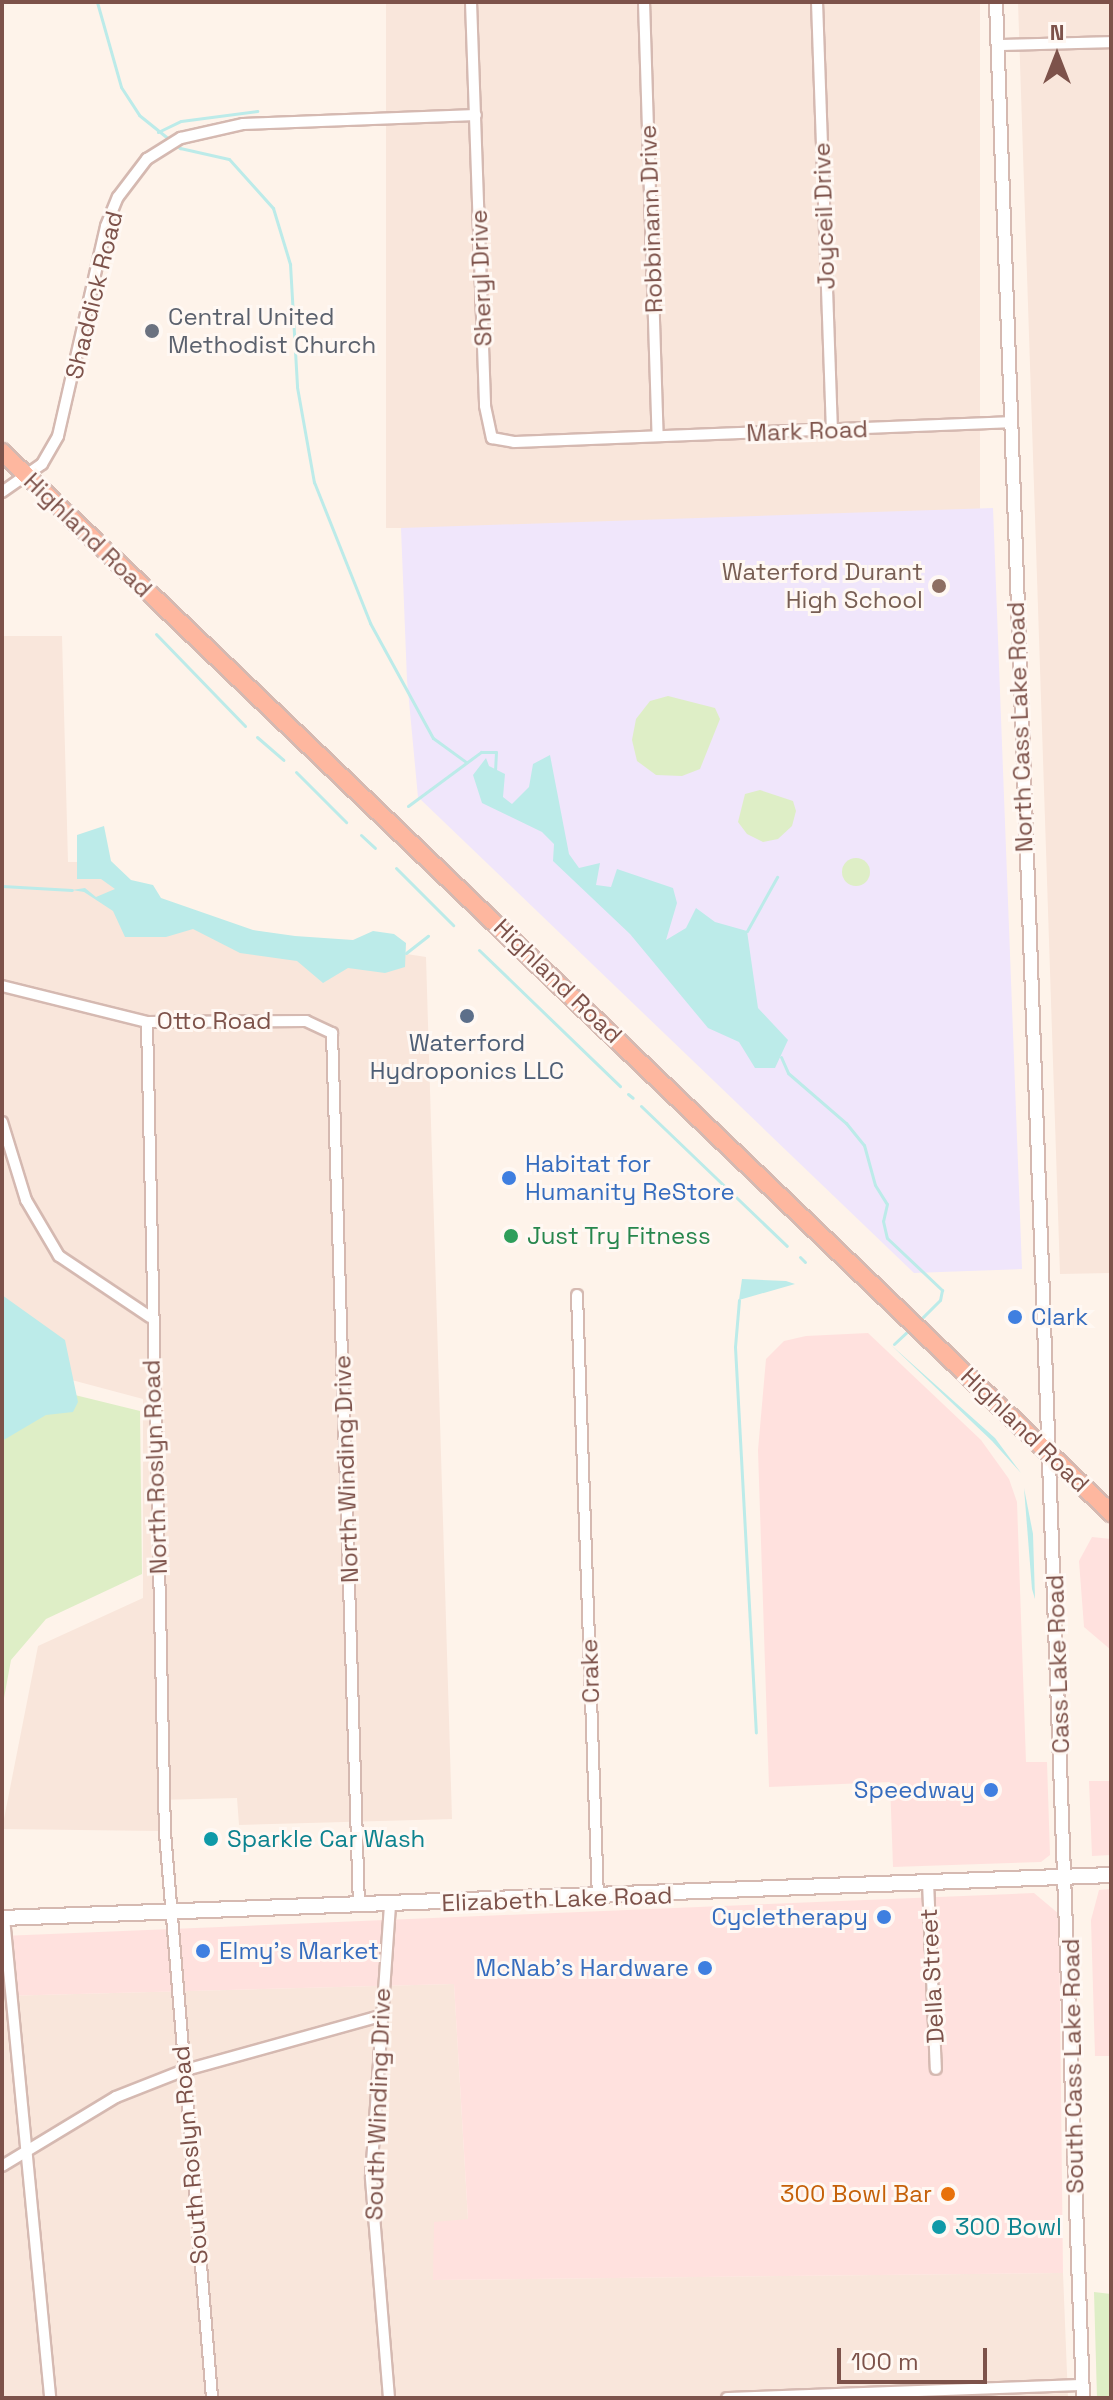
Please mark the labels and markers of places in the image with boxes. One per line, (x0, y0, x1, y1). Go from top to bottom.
place label: Central United Methodist Church (168, 303, 376, 359)
marker: Central United Methodist Church (143, 322, 161, 340)
place label: Waterford Durant High School (722, 558, 923, 614)
marker: Waterford Durant High School (930, 577, 948, 595)
marker: Waterford Hydroponics LLC (458, 1007, 476, 1025)
place label: Waterford Hydroponics LLC (370, 1029, 564, 1085)
place label: Habitat for Humanity ReStore (525, 1150, 735, 1206)
marker: Habitat for Humanity ReStore (500, 1169, 518, 1187)
place label: Just Try Fitness (527, 1222, 711, 1250)
marker: Just Try Fitness (502, 1227, 520, 1245)
place label: Clark (1031, 1303, 1088, 1331)
marker: Clark (1006, 1308, 1024, 1326)
place label: Speedway (854, 1776, 975, 1804)
marker: Speedway (982, 1781, 1000, 1799)
place label: Sparkle Car Wash (227, 1825, 425, 1853)
marker: Sparkle Car Wash (202, 1830, 220, 1848)
place label: Cycletherapy (711, 1903, 868, 1931)
marker: Cycletherapy (875, 1908, 893, 1926)
place label: Elmy's Market (219, 1937, 379, 1965)
marker: Elmy's Market (194, 1942, 212, 1960)
place label: McNab's Hardware (475, 1954, 689, 1982)
marker: McNab's Hardware (696, 1959, 714, 1977)
place label: 300 Bowl Bar (780, 2180, 932, 2208)
marker: 300 Bowl Bar (939, 2185, 957, 2203)
place label: 300 Bowl (955, 2213, 1062, 2241)
marker: 300 Bowl (930, 2218, 948, 2236)

